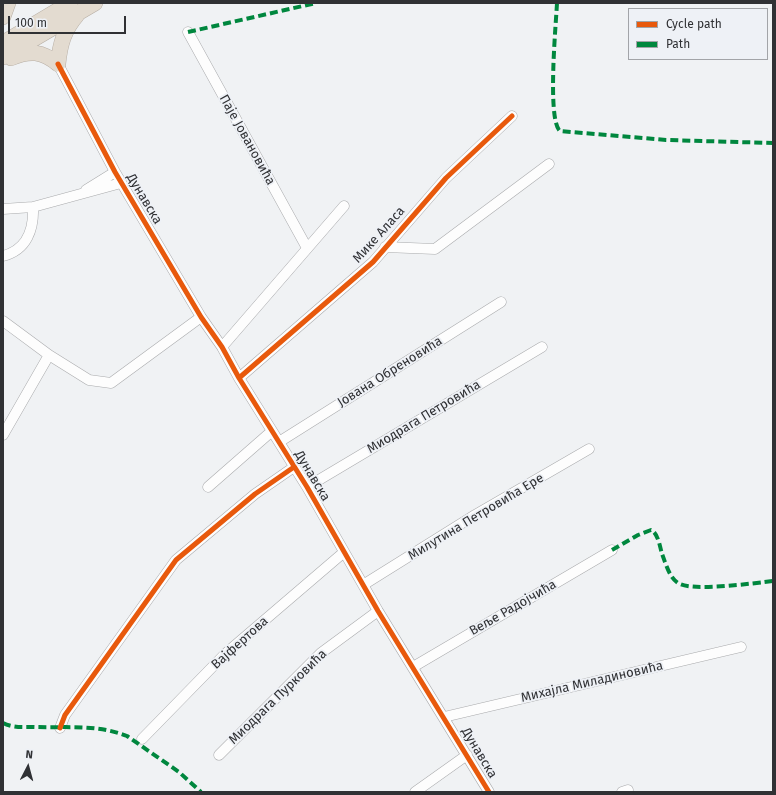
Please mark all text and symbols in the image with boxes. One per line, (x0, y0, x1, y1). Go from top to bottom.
scale bar (10, 8, 128, 34)
legend (628, 8, 768, 60)
text: 100 m (15, 16, 47, 30)
text: Cycle path (666, 17, 722, 31)
text: Path (666, 37, 690, 51)
street label: Паје Јовановића (216, 92, 278, 188)
street label: Дунавска (123, 171, 165, 227)
street label: Мике Аласа (350, 204, 408, 266)
street label: Јована Обреновића (335, 333, 445, 411)
street label: Миодрага Петровића (364, 377, 484, 457)
street label: Дунавска (291, 448, 333, 504)
street label: Милутина Петровића Ере (405, 470, 547, 564)
street label: Веље Радојчића (467, 577, 559, 639)
street label: Вајфертова (208, 613, 272, 673)
street label: Миодрага Пурковића (226, 646, 330, 748)
street label: Михајла Миладиновића (519, 658, 665, 706)
street label: Дунавска (458, 725, 500, 781)
north arrow (8, 747, 48, 787)
text: N (25, 748, 34, 761)

